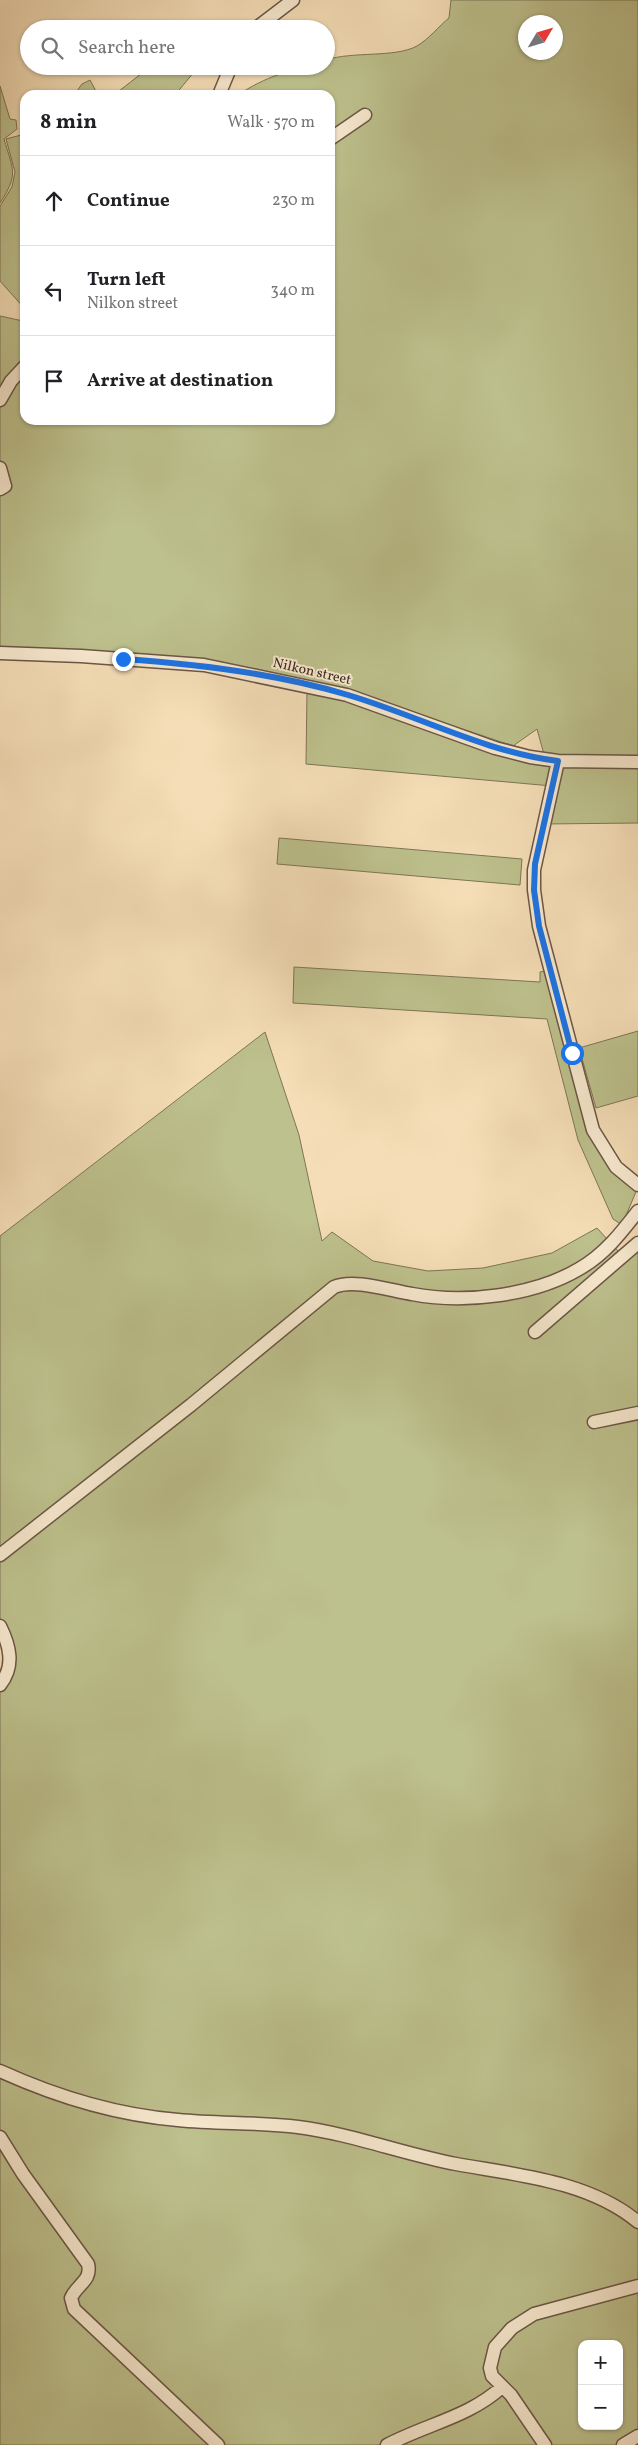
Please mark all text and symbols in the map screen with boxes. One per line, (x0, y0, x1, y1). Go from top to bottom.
north arrow (518, 15, 563, 60)
search box (20, 20, 335, 75)
icon: search (38, 34, 66, 62)
text: Search here (78, 35, 175, 61)
text: 8 min (40, 108, 97, 137)
text: Walk · 570 m (227, 112, 315, 134)
icon: ahead (40, 187, 68, 215)
text: Continue (87, 188, 170, 214)
text: 230 m (272, 190, 315, 212)
text: Turn left (87, 267, 166, 293)
icon: left (40, 277, 68, 305)
text: 340 m (271, 280, 315, 302)
text: Nilkon street (87, 293, 178, 315)
icon: arrive (40, 367, 68, 395)
text: Arrive at destination (87, 368, 273, 394)
route end (112, 648, 135, 671)
street label: Nilkon street (271, 654, 353, 690)
route start (561, 1042, 584, 1065)
map controls (578, 2340, 623, 2430)
button: + (578, 2340, 623, 2385)
button: − (578, 2385, 623, 2430)

